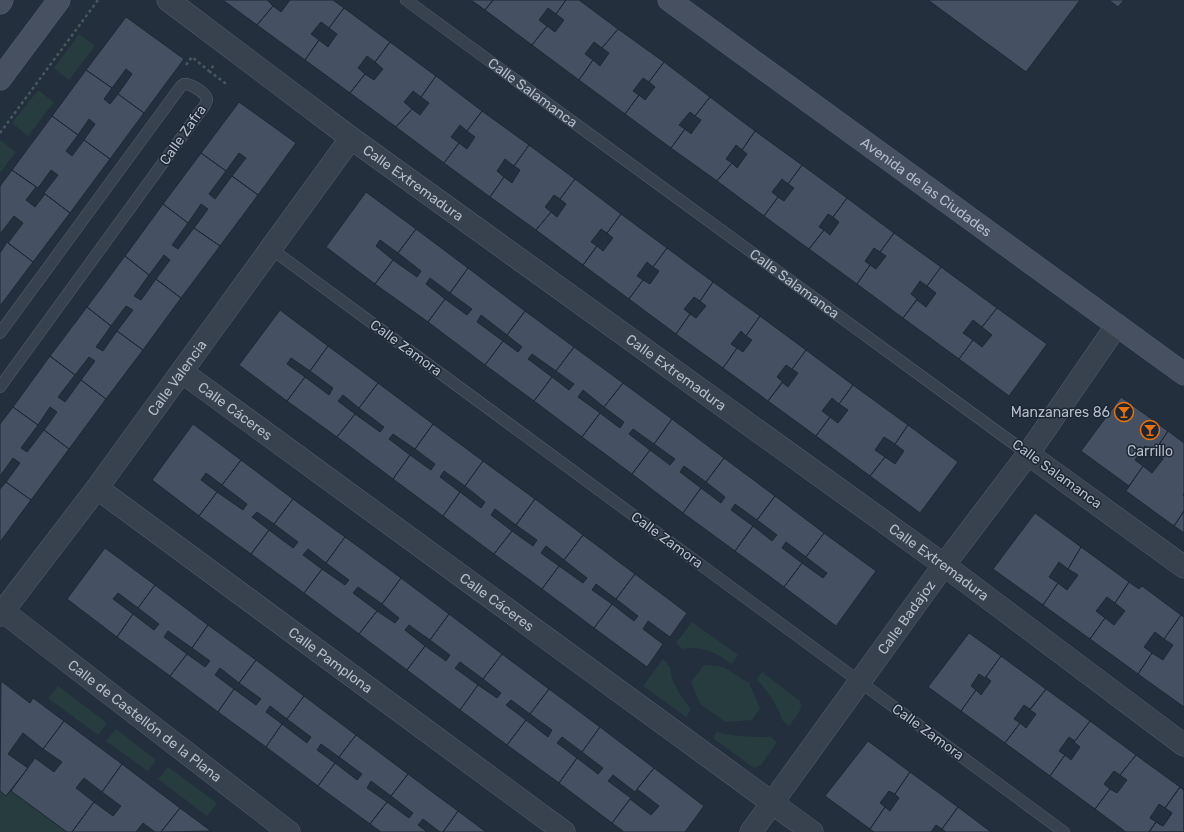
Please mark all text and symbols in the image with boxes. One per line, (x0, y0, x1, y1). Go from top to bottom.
street label: Calle Salamanca (485, 54, 581, 131)
street label: Calle Zafra (156, 102, 210, 168)
street label: Avenida de las Ciudades (858, 134, 995, 240)
street label: Calle Extremadura (360, 141, 467, 225)
street label: Calle Salamanca (746, 245, 843, 322)
street label: Calle Zamora (367, 316, 445, 380)
street label: Calle Extremadura (623, 330, 730, 414)
street label: Calle Valencia (144, 337, 210, 419)
street label: Calle Cáceres (195, 378, 276, 444)
bar icon: Manzanares 86 (1113, 401, 1135, 423)
place label: Manzanares 86 (1011, 404, 1110, 421)
bar icon: Carrillo (1139, 419, 1161, 441)
street label: Calle Salamanca (1009, 436, 1105, 512)
place label: Carrillo (1127, 443, 1173, 460)
street label: Calle Zamora (628, 508, 706, 572)
street label: Calle Extremadura (886, 520, 992, 604)
street label: Calle Cáceres (456, 569, 538, 635)
street label: Calle Badajoz (874, 577, 939, 658)
street label: Calle Pamplona (285, 623, 376, 697)
street label: Calle de Castellón de la Plana (65, 656, 225, 785)
street label: Calle Zamora (889, 700, 967, 764)

